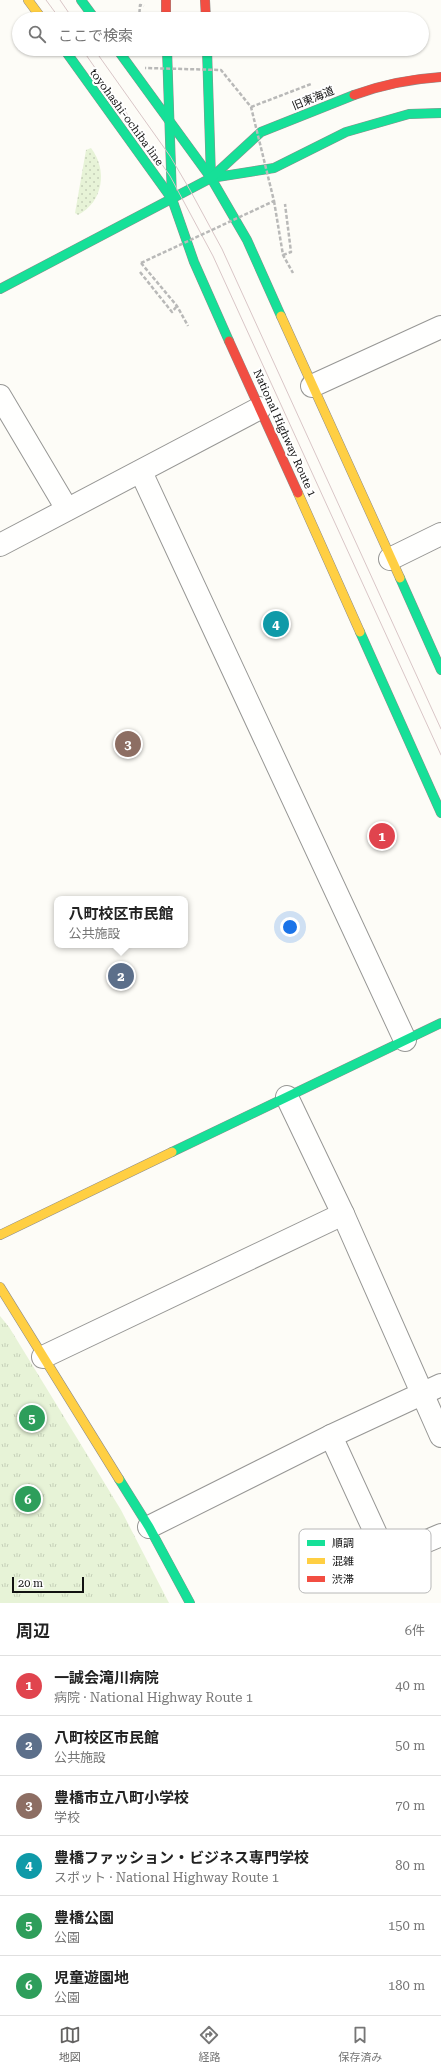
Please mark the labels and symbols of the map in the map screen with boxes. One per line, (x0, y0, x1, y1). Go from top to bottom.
street label: toyohashi-ochiba line (87, 66, 166, 168)
street label: 旧東海道 (290, 84, 336, 113)
street label: National Highway Route 1 (251, 368, 319, 499)
pin: 4 (263, 609, 289, 639)
pin: 3 (115, 729, 141, 759)
pin: 1 (369, 821, 395, 851)
your location (280, 917, 300, 937)
pin: 2 (108, 961, 134, 991)
pin: 5 (19, 1403, 45, 1433)
pin: 6 (15, 1484, 41, 1514)
legend (299, 1529, 431, 1593)
text: 順調 (332, 1537, 354, 1550)
text: 混雑 (332, 1555, 354, 1568)
text: 渋滞 (332, 1573, 354, 1586)
scale bar (12, 1575, 84, 1594)

